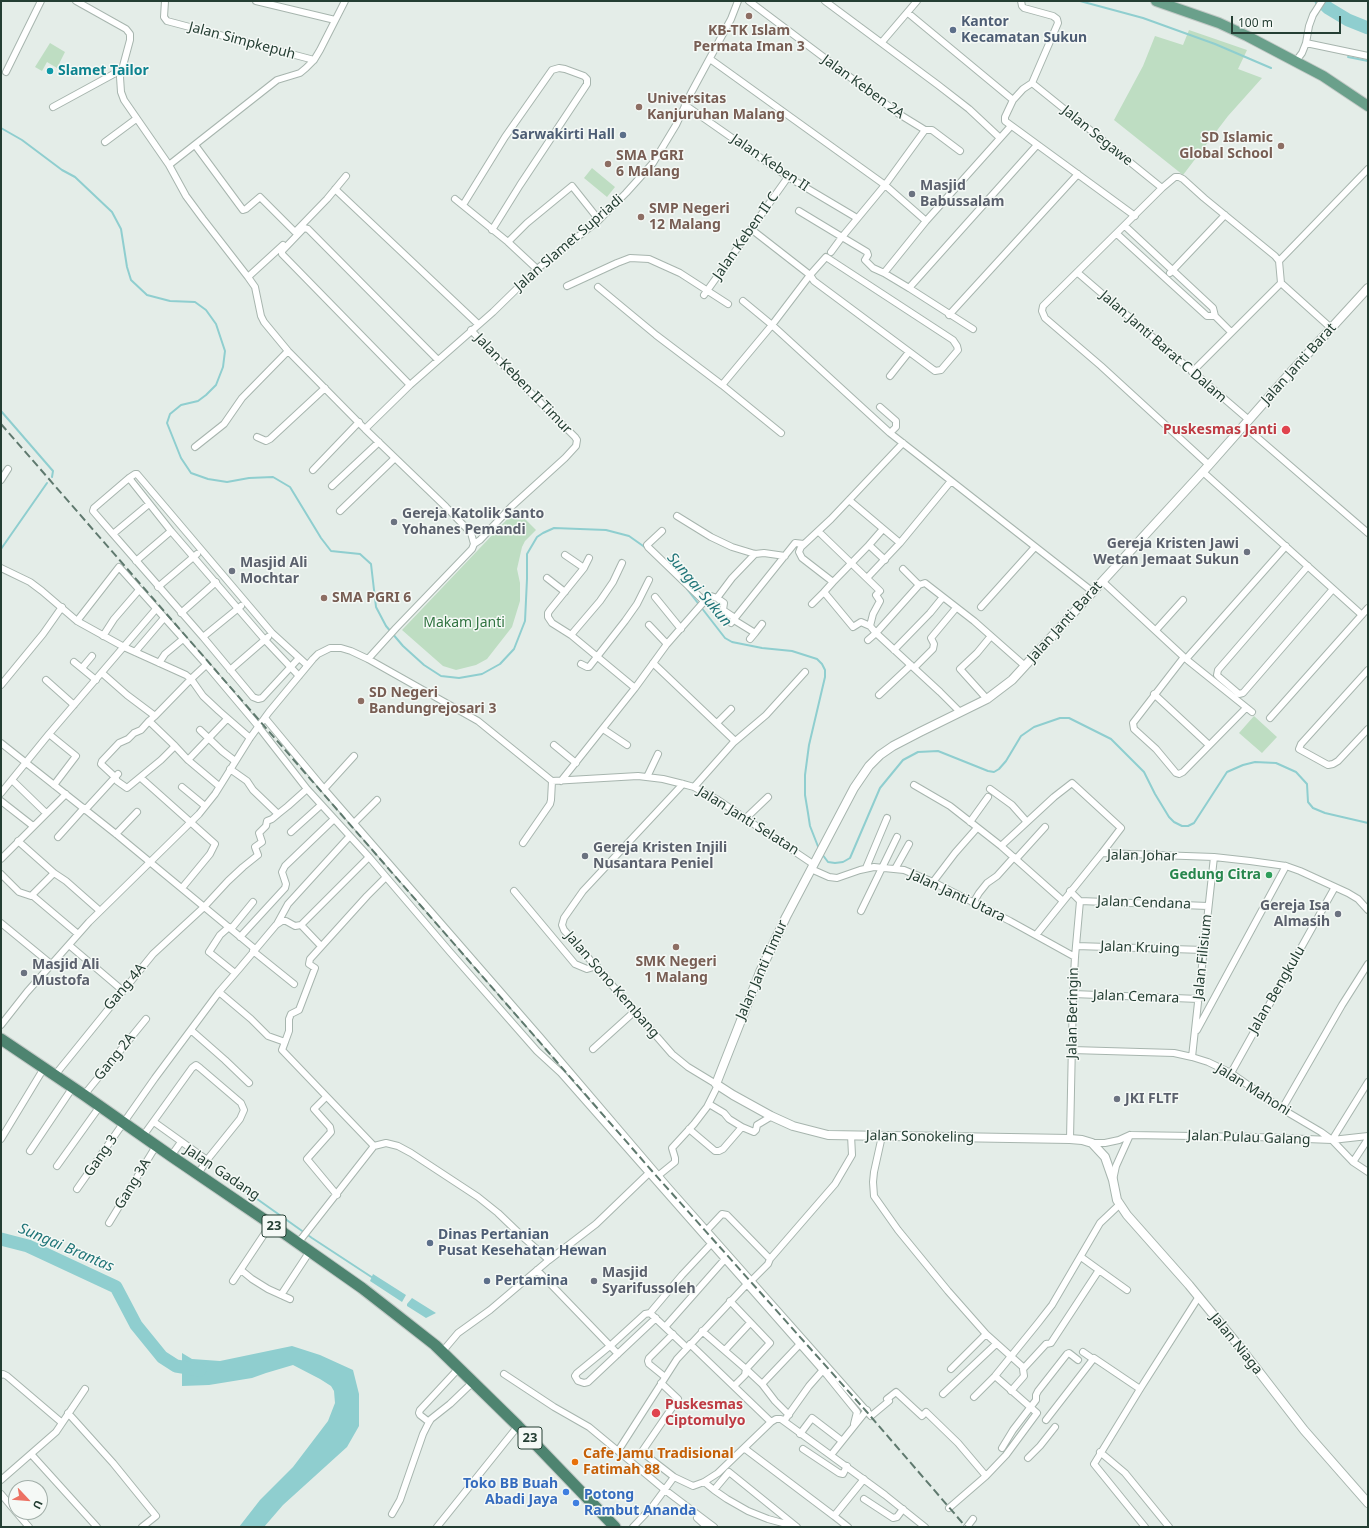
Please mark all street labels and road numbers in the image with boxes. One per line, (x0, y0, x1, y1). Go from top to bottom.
street label: Jalan Simpkepuh (187, 19, 297, 63)
street label: Jalan Keben 2A (819, 51, 907, 123)
street label: Jalan Segawe (1058, 102, 1136, 170)
street label: Jalan Keben II (728, 131, 812, 195)
street label: Jalan Keben II C (710, 189, 782, 283)
street label: Jalan Slamet Supriadi (511, 191, 627, 295)
street label: Jalan Janti Barat C Dalam (1096, 287, 1230, 407)
street label: Jalan Janti Barat (1258, 320, 1340, 408)
street label: Jalan Keben II Timur (471, 330, 575, 438)
street label: Jalan Janti Barat (1024, 578, 1106, 666)
street label: Jalan Janti Selatan (694, 783, 802, 859)
street label: Jalan Johar (1107, 847, 1177, 865)
street label: Jalan Janti Utara (906, 866, 1008, 926)
street label: Jalan Cendana (1097, 893, 1191, 913)
street label: Jalan Filisium (1190, 914, 1216, 1000)
street label: Jalan Janti Timur (733, 918, 791, 1022)
street label: Jalan Sono Kembang (561, 928, 663, 1042)
street label: Jalan Kruing (1100, 938, 1180, 958)
street label: Jalan Bengkulu (1245, 943, 1309, 1037)
street label: Gang 4A (101, 960, 149, 1014)
street label: Jalan Beringin (1064, 967, 1082, 1059)
street label: Jalan Cemara (1092, 987, 1180, 1007)
street label: Gang 2A (91, 1030, 139, 1084)
street label: Jalan Mahoni (1212, 1060, 1294, 1120)
street label: Jalan Pulau Galang (1187, 1127, 1311, 1149)
street label: Jalan Sonokeling (866, 1128, 974, 1146)
street label: Gang 3 (81, 1132, 121, 1180)
street label: Jalan Gadang (181, 1142, 263, 1204)
street label: Gang 3A (111, 1156, 155, 1212)
road number: 23 (262, 1215, 286, 1237)
street label: Jalan Niaga (1206, 1310, 1266, 1378)
road number: 23 (518, 1427, 542, 1449)

